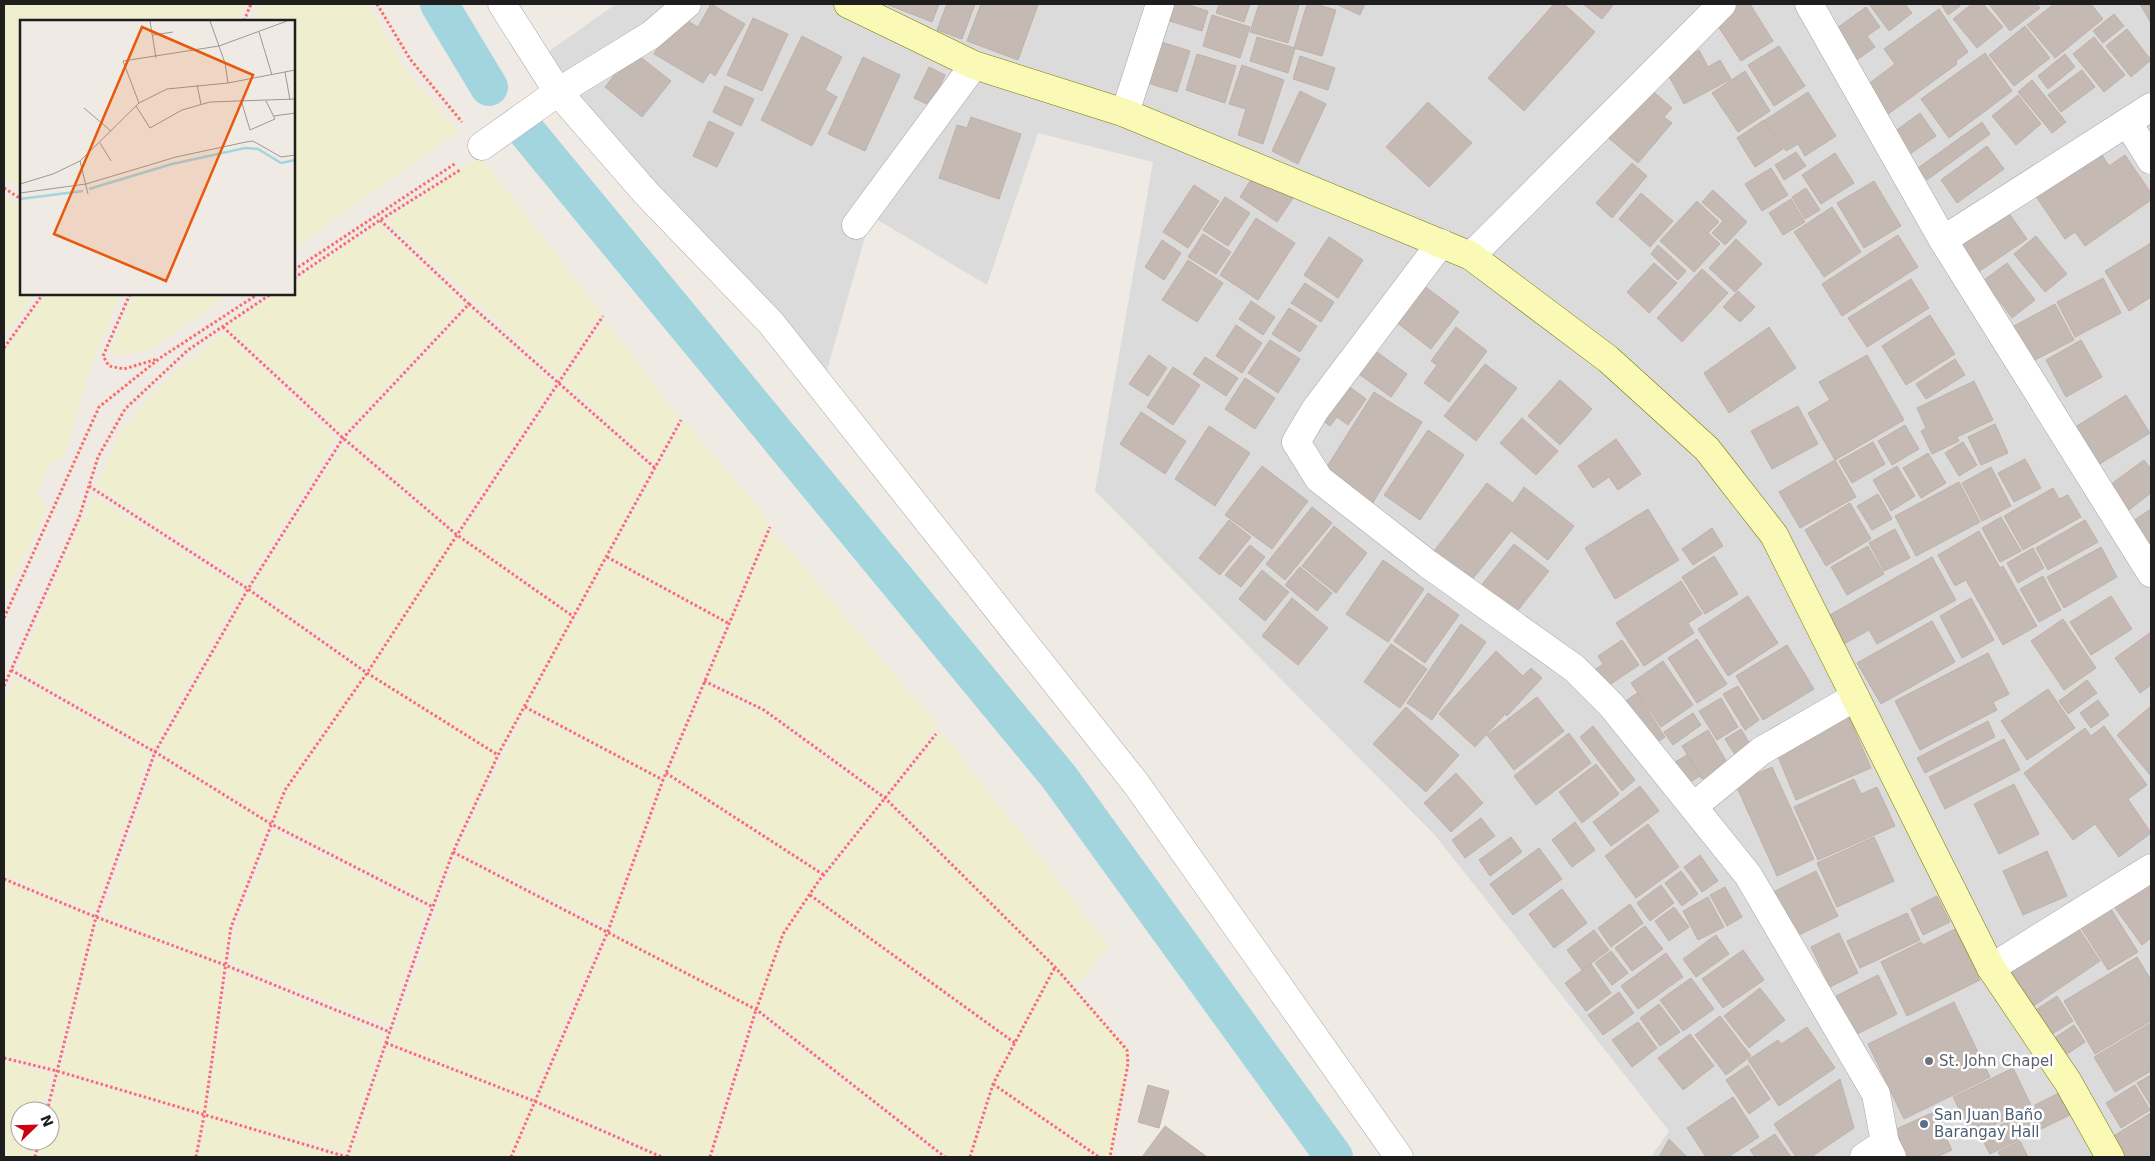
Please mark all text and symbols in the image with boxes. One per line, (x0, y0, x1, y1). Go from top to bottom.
inset map (20, 20, 295, 295)
place label: St. John Chapel (1939, 1052, 2053, 1070)
marker: St. John Chapel (1923, 1055, 1935, 1067)
north arrow (10, 1101, 60, 1151)
place label: San Juan Baño Barangay Hall (1934, 1106, 2043, 1141)
text: N (37, 1112, 57, 1129)
marker: San Juan Baño Barangay Hall (1918, 1118, 1930, 1130)

